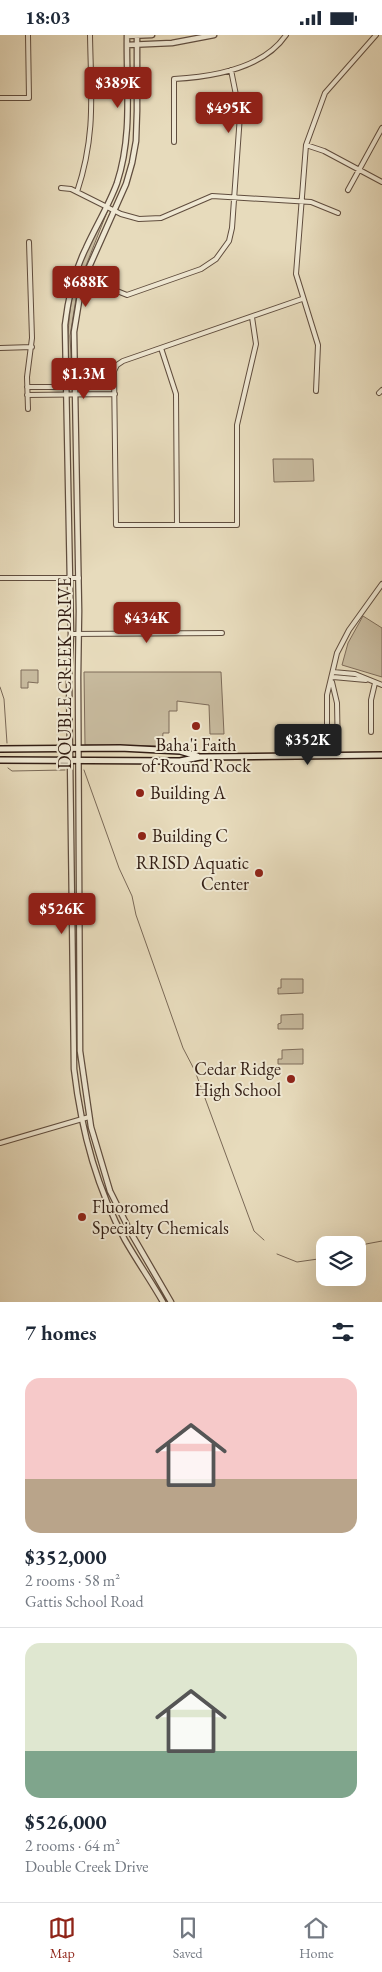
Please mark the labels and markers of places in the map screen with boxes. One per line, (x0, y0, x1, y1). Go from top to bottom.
pin: $389K (83, 67, 153, 109)
pin: $495K (194, 91, 264, 134)
pin: $688K (51, 265, 121, 308)
pin: $1.3M (49, 357, 119, 400)
pin: $434K (112, 601, 182, 644)
marker: Baha'i Faith of Round Rock (190, 720, 202, 732)
pin: $352K (273, 723, 343, 766)
place label: Baha'i Faith of Round Rock (141, 733, 251, 777)
place label: Building A (150, 781, 226, 804)
marker: Building A (134, 787, 146, 799)
place label: Building C (152, 824, 228, 847)
marker: Building C (136, 830, 148, 842)
place label: RRISD Aquatic Center (136, 851, 249, 895)
marker: RRISD Aquatic Center (253, 867, 265, 879)
pin: $526K (27, 893, 97, 935)
place label: Cedar Ridge High School (194, 1057, 281, 1101)
marker: Cedar Ridge High School (285, 1073, 297, 1085)
place label: Fluoromed Specialty Chemicals (92, 1195, 229, 1239)
marker: Fluoromed Specialty Chemicals (76, 1211, 88, 1223)

